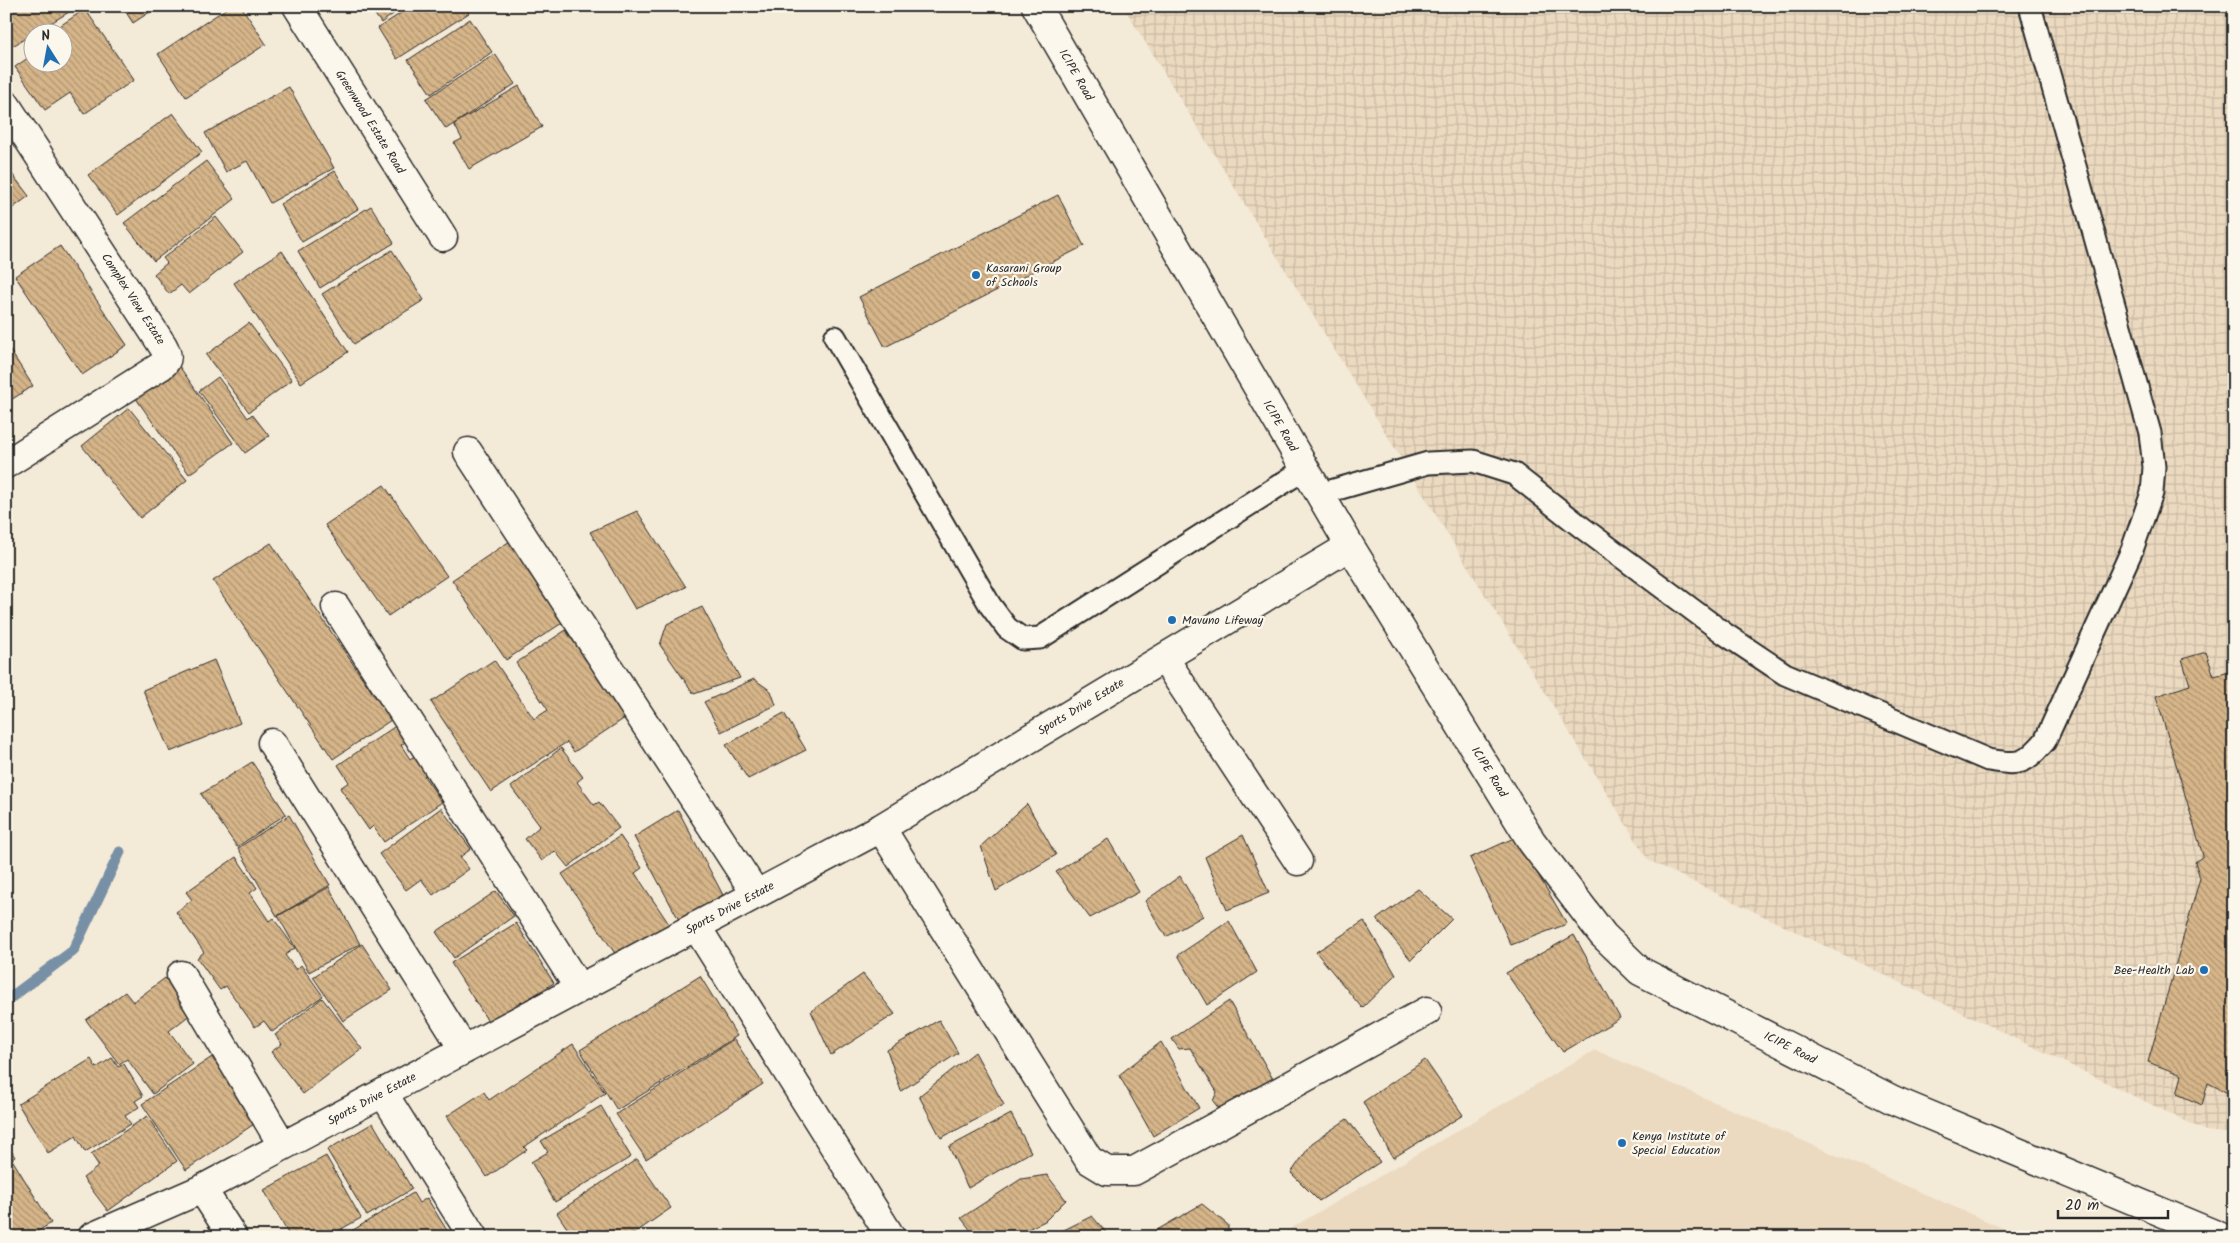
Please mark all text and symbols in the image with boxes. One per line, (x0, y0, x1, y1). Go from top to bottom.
north arrow (22, 22, 72, 72)
text: N (39, 25, 52, 48)
street label: ICIPE Road (1054, 46, 1099, 105)
street label: Greenwood Estate Road (330, 66, 410, 179)
street label: Complex View Estate (96, 249, 170, 349)
place label: Kasarani Group of Schools (986, 259, 1062, 292)
marker: Kasarani Group of Schools (970, 269, 982, 281)
street label: ICIPE Road (1258, 397, 1303, 456)
place label: Mavuno Lifeway (1182, 611, 1264, 630)
marker: Mavuno Lifeway (1166, 614, 1178, 626)
street label: Sports Drive Estate (1034, 673, 1129, 740)
street label: ICIPE Road (1466, 743, 1513, 802)
street label: Sports Drive Estate (682, 876, 778, 939)
place label: Bee-Health Lab (2114, 961, 2195, 980)
marker: Bee-Health Lab (2198, 964, 2210, 976)
street label: ICIPE Road (1760, 1027, 1821, 1070)
street label: Sports Drive Estate (324, 1067, 420, 1130)
place label: Kenya Institute of Special Education (1632, 1127, 1726, 1160)
marker: Kenya Institute of Special Education (1616, 1137, 1628, 1149)
scale bar (2058, 1188, 2168, 1220)
text: 20 m (2065, 1194, 2099, 1218)

